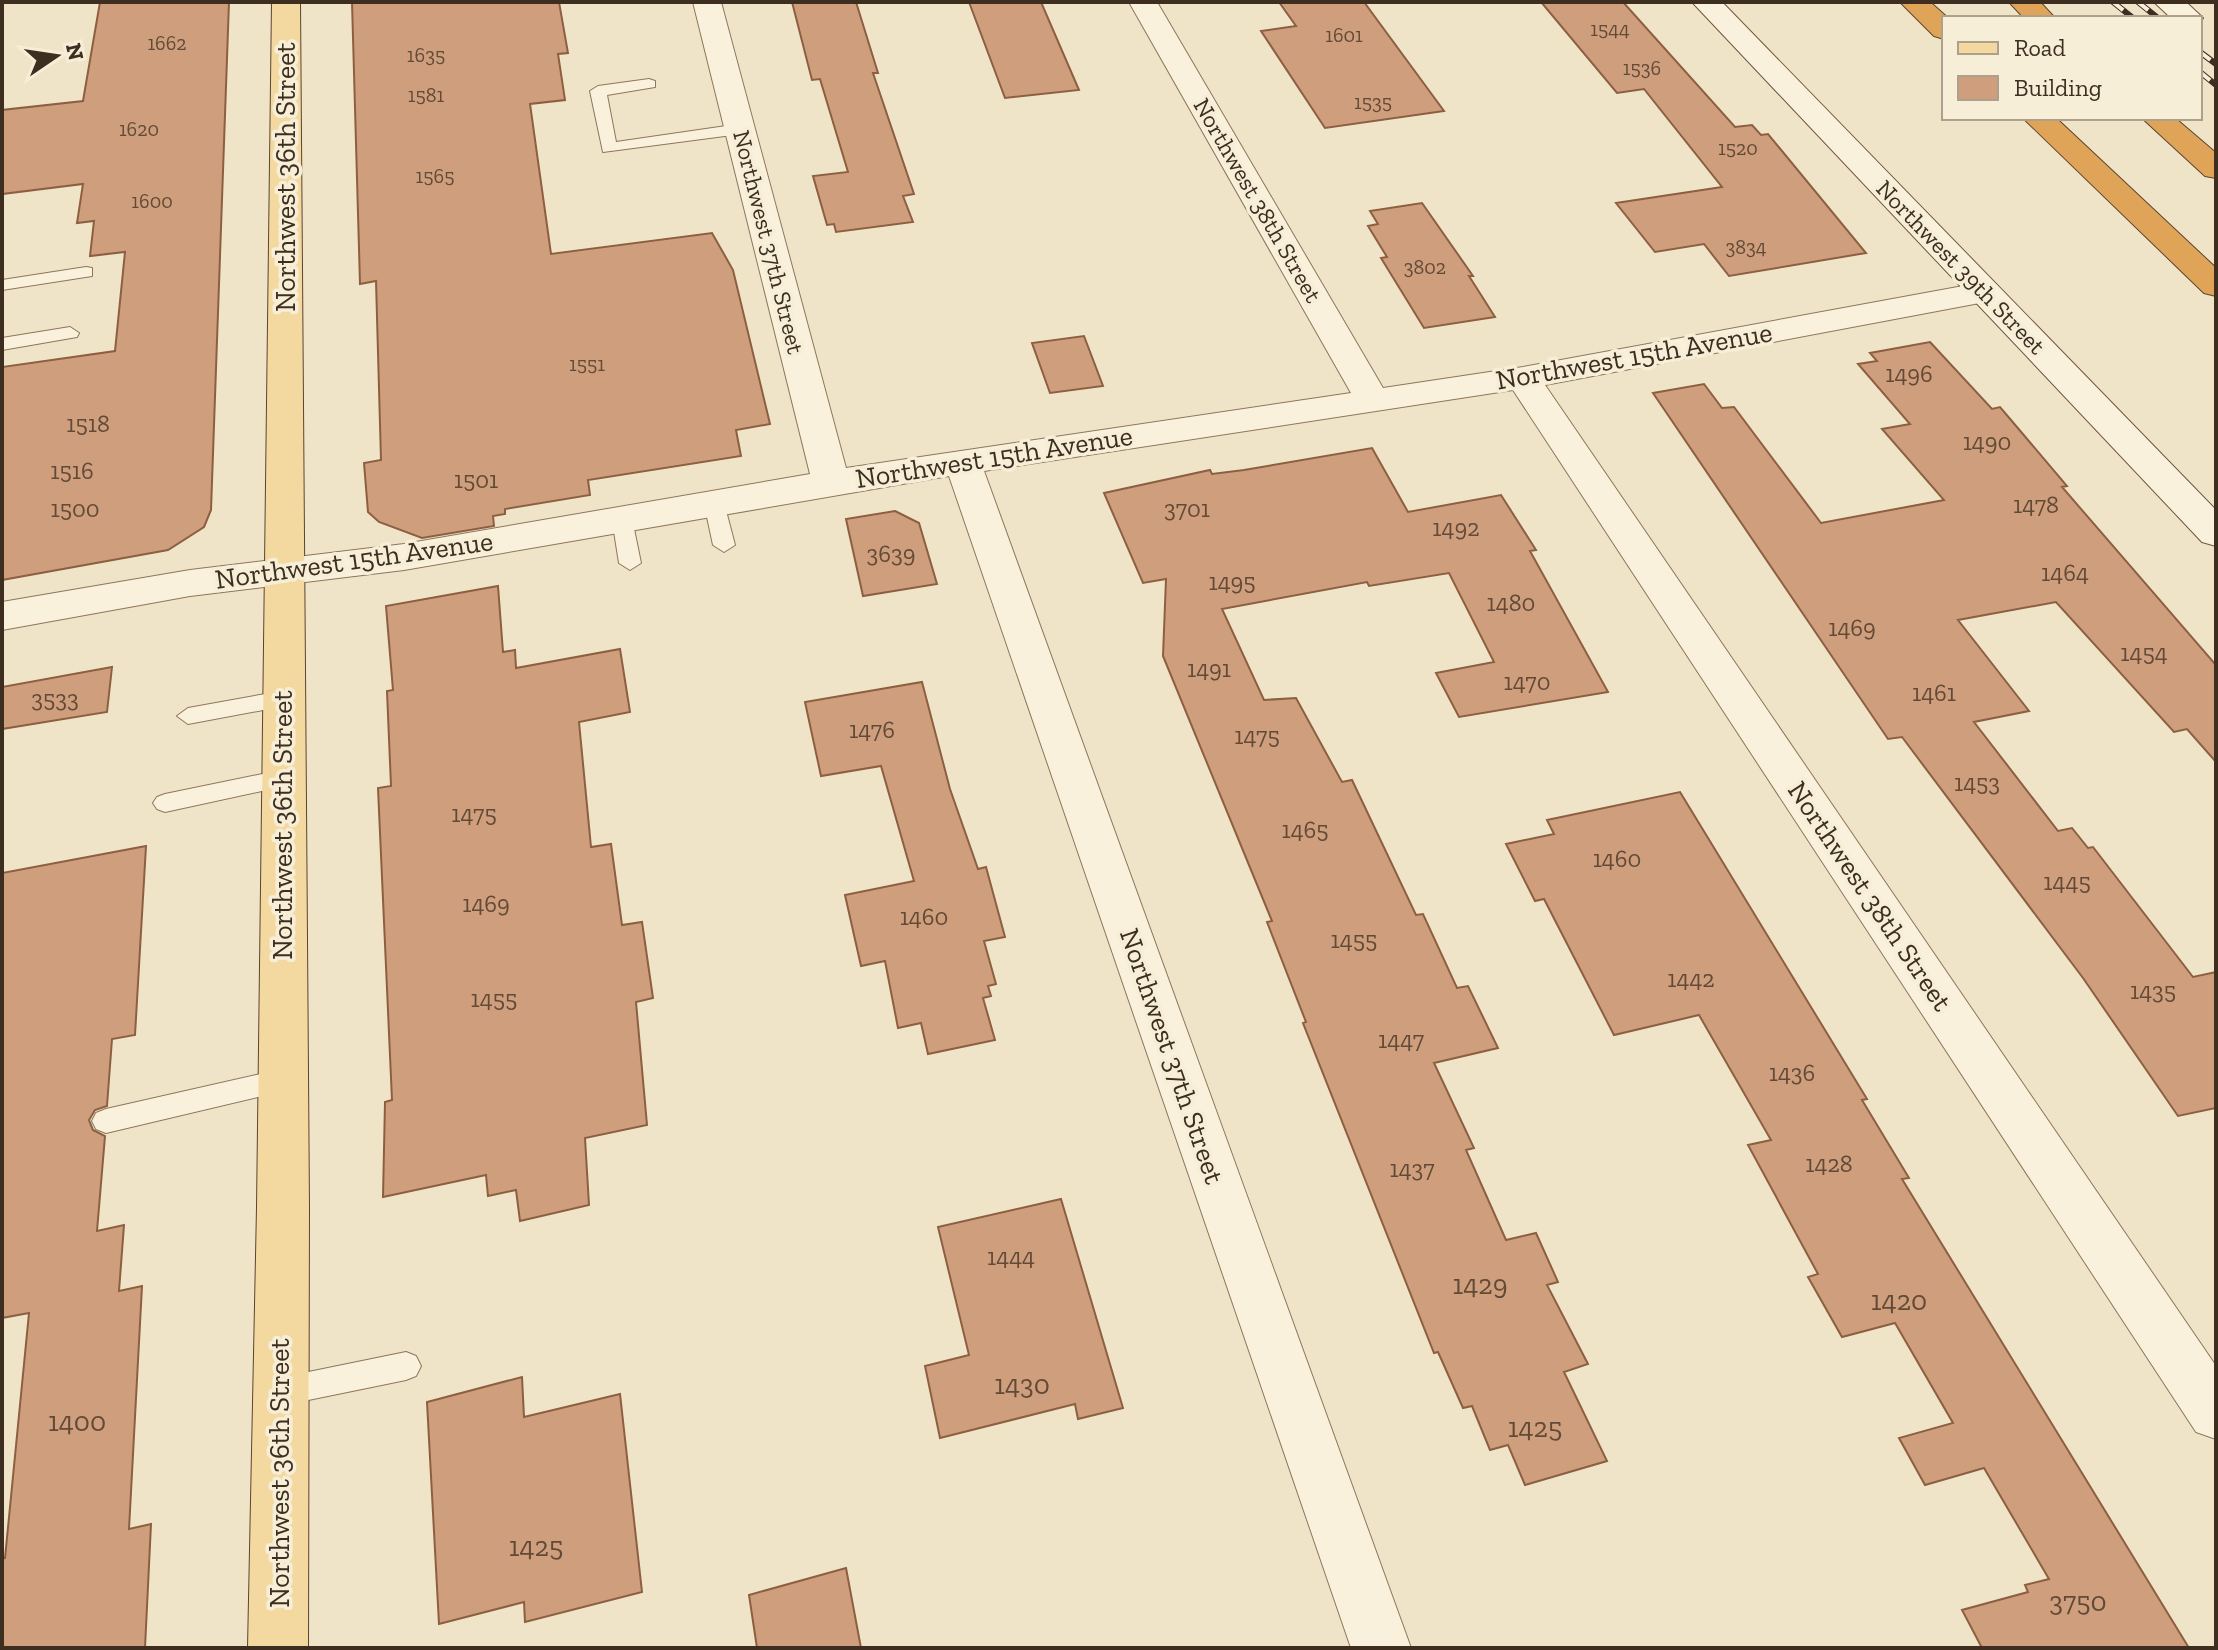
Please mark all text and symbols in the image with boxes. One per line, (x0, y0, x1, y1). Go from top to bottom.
north arrow (16, 16, 96, 96)
legend (1942, 16, 2202, 120)
house number: 1544 (1590, 17, 1630, 41)
house number: 1601 (1325, 23, 1363, 47)
house number: 1662 (147, 31, 187, 55)
text: Road (2014, 33, 2066, 62)
text: N (60, 40, 90, 63)
street label: Northwest 36th Street (269, 42, 302, 312)
house number: 1635 (407, 43, 445, 67)
house number: 1536 (1623, 56, 1661, 80)
text: Building (2014, 73, 2102, 102)
house number: 1581 (408, 83, 444, 107)
house number: 1535 (1354, 90, 1392, 114)
street label: Northwest 38th Street (1188, 93, 1328, 307)
house number: 1620 (119, 117, 159, 141)
street label: Northwest 37th Street (727, 127, 811, 357)
house number: 1520 (1718, 136, 1758, 160)
house number: 1565 (416, 164, 454, 188)
street label: Northwest 39th Street (1870, 174, 2052, 360)
house number: 1600 (131, 189, 173, 213)
house number: 3834 (1725, 235, 1767, 259)
house number: 3802 (1404, 255, 1446, 279)
street label: Northwest 15th Avenue (1493, 315, 1775, 397)
house number: 1551 (569, 352, 605, 376)
house number: 1496 (1885, 359, 1933, 388)
house number: 1518 (66, 409, 110, 438)
street label: Northwest 15th Avenue (853, 419, 1135, 495)
house number: 1490 (1963, 427, 2011, 456)
house number: 1516 (50, 456, 94, 485)
house number: 1501 (454, 465, 498, 494)
house number: 1478 (2013, 490, 2059, 519)
house number: 1500 (50, 494, 100, 523)
house number: 3701 (1164, 494, 1210, 523)
house number: 1492 (1432, 513, 1480, 542)
street label: Northwest 15th Avenue (213, 524, 495, 596)
house number: 3639 (867, 539, 915, 568)
house number: 1464 (2041, 558, 2089, 587)
house number: 1495 (1208, 567, 1256, 596)
house number: 1480 (1487, 588, 1535, 617)
house number: 1469 (1828, 613, 1876, 642)
house number: 1454 (2120, 638, 2168, 667)
house number: 1491 (1187, 654, 1231, 683)
house number: 1470 (1504, 667, 1550, 696)
house number: 1461 (1912, 678, 1956, 707)
house number: 3533 (31, 684, 79, 713)
street label: Northwest 36th Street (266, 690, 299, 960)
house number: 1476 (849, 715, 895, 744)
house number: 1475 (1234, 721, 1280, 750)
house number: 1453 (1954, 768, 2000, 797)
street label: Northwest 38th Street (1781, 775, 1959, 1018)
house number: 1475 (451, 799, 497, 828)
house number: 1465 (1281, 815, 1329, 844)
house number: 1460 (1593, 844, 1641, 873)
house number: 1445 (2043, 867, 2091, 896)
house number: 1469 (462, 889, 510, 918)
house number: 1460 (900, 902, 948, 931)
street label: Northwest 37th Street (1113, 924, 1231, 1189)
house number: 1455 (1331, 925, 1377, 954)
house number: 1442 (1667, 964, 1715, 993)
house number: 1435 (2130, 976, 2176, 1005)
house number: 1455 (471, 984, 517, 1013)
house number: 1447 (1378, 1025, 1424, 1054)
house number: 1436 (1769, 1058, 1815, 1087)
house number: 1428 (1805, 1149, 1853, 1178)
house number: 1437 (1389, 1154, 1435, 1183)
house number: 1444 (987, 1242, 1035, 1271)
house number: 1429 (1452, 1268, 1508, 1301)
house number: 1420 (1871, 1284, 1927, 1317)
street label: Northwest 36th Street (263, 1338, 296, 1608)
house number: 1430 (994, 1368, 1050, 1401)
house number: 1400 (48, 1405, 106, 1438)
house number: 1425 (1508, 1411, 1562, 1444)
house number: 1425 (509, 1530, 563, 1563)
house number: 3750 (2049, 1585, 2107, 1618)

